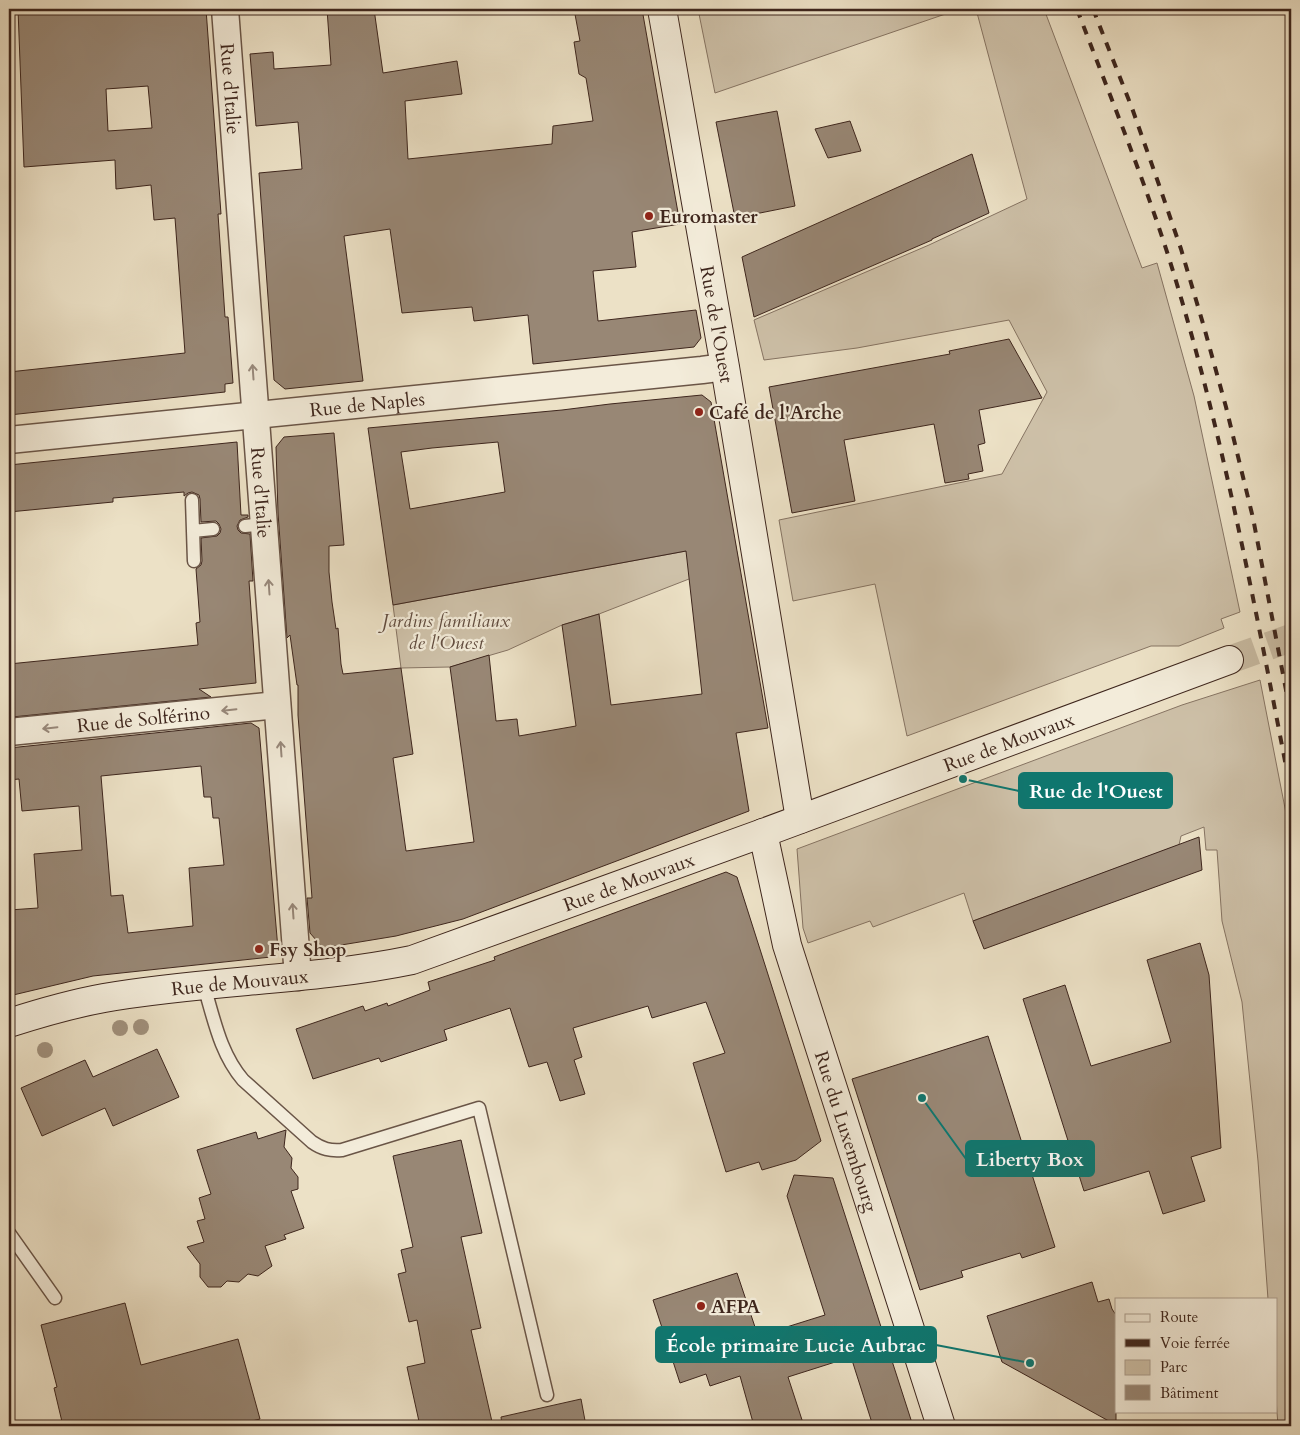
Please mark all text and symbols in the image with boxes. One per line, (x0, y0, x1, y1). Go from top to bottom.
street label: Rue d'Italie (214, 42, 246, 135)
place label: Euromaster (659, 204, 758, 230)
marker: Euromaster (643, 210, 655, 222)
street label: Rue de l'Ouest (693, 264, 739, 385)
one-way arrow (248, 364, 258, 380)
street label: Rue de Naples (308, 386, 426, 424)
place label: Café de l'Arche (709, 400, 842, 426)
marker: Café de l'Arche (693, 406, 705, 418)
street label: Rue d'Italie (244, 446, 277, 539)
one-way arrow (264, 579, 274, 595)
park label: Jardins familiaux de l'Ouest (378, 608, 511, 656)
street label: Rue de Solférino (76, 700, 211, 739)
one-way arrow (221, 705, 237, 715)
street label: Rue de Mouvaux (940, 706, 1078, 779)
one-way arrow (42, 723, 58, 733)
one-way arrow (276, 741, 285, 757)
callout: Rue de l'Ouest (1019, 773, 1172, 808)
text: Rue de l'Ouest (1029, 778, 1163, 805)
street label: Rue de Mouvaux (560, 847, 698, 918)
one-way arrow (288, 903, 297, 919)
place label: Fsy Shop (269, 937, 346, 963)
marker: Fsy Shop (253, 943, 265, 955)
street label: Rue de Mouvaux (170, 963, 310, 1002)
street label: Rue du Luxembourg (808, 1048, 884, 1216)
callout: Liberty Box (966, 1141, 1094, 1176)
text: Liberty Box (976, 1146, 1084, 1173)
place label: AFPA (711, 1294, 761, 1320)
legend (1115, 1298, 1278, 1412)
marker: AFPA (695, 1300, 707, 1312)
text: Route (1160, 1307, 1198, 1327)
callout: École primaire Lucie Aubrac (656, 1327, 936, 1362)
text: École primaire Lucie Aubrac (666, 1332, 926, 1359)
text: Voie ferrée (1160, 1333, 1230, 1353)
text: Parc (1160, 1357, 1188, 1377)
text: Bâtiment (1160, 1383, 1219, 1403)

